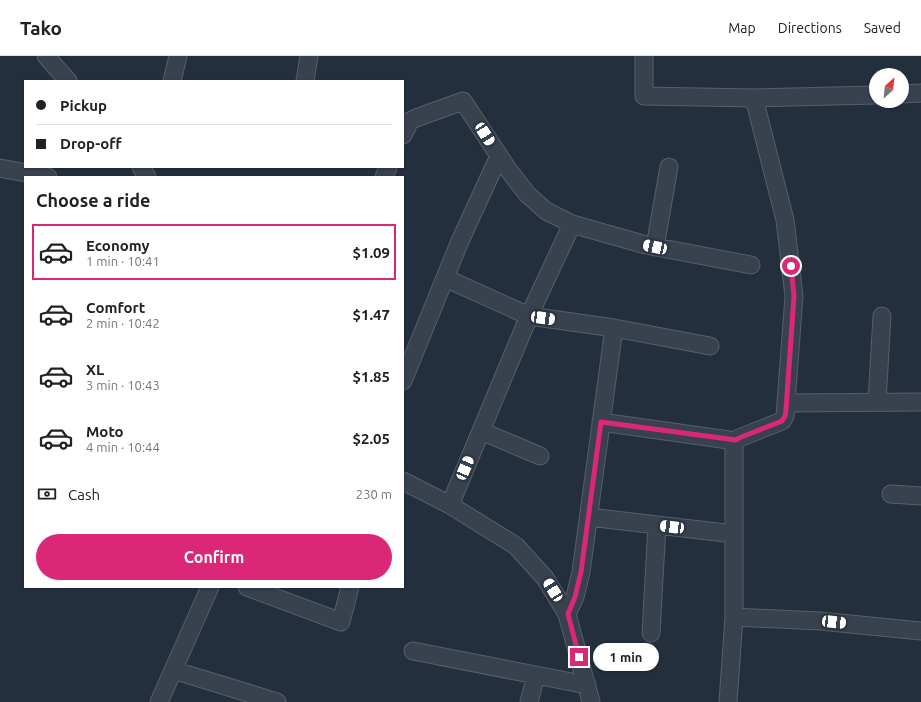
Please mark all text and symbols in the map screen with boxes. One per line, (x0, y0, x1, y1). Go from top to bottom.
text: Tako (20, 17, 62, 39)
text: Map (728, 20, 756, 36)
text: Directions (778, 20, 842, 36)
text: Saved (864, 20, 901, 36)
north arrow (869, 68, 909, 108)
map controls (869, 68, 909, 108)
text: Pickup (60, 97, 107, 114)
car (473, 121, 497, 147)
text: Drop-off (60, 135, 122, 152)
text: Choose a ride (36, 190, 150, 210)
icon: car (38, 234, 74, 270)
text: Economy (86, 237, 150, 254)
car (642, 239, 668, 255)
text: $1.09 (352, 244, 390, 261)
text: 1 min · 10:41 (86, 254, 160, 268)
route start (782, 257, 800, 275)
icon: car (38, 296, 74, 332)
text: Comfort (86, 299, 145, 316)
text: $1.47 (352, 306, 390, 323)
car (530, 310, 556, 326)
text: 2 min · 10:42 (86, 316, 160, 330)
icon: car (38, 358, 74, 394)
text: XL (86, 361, 104, 378)
text: $1.85 (352, 368, 390, 385)
text: 3 min · 10:43 (86, 378, 160, 392)
icon: car (38, 420, 74, 456)
text: Moto (86, 423, 124, 440)
text: $2.05 (352, 430, 390, 447)
text: 4 min · 10:44 (86, 440, 160, 454)
car (455, 455, 475, 481)
icon: cash (36, 483, 58, 505)
text: Cash (68, 486, 100, 503)
text: 230 m (356, 487, 392, 501)
car (659, 520, 685, 534)
button: Confirm (36, 534, 392, 580)
car (542, 577, 564, 603)
car (821, 615, 847, 629)
callout: 1 min (593, 643, 659, 671)
route end (570, 648, 588, 666)
text: 1 min (610, 650, 642, 664)

